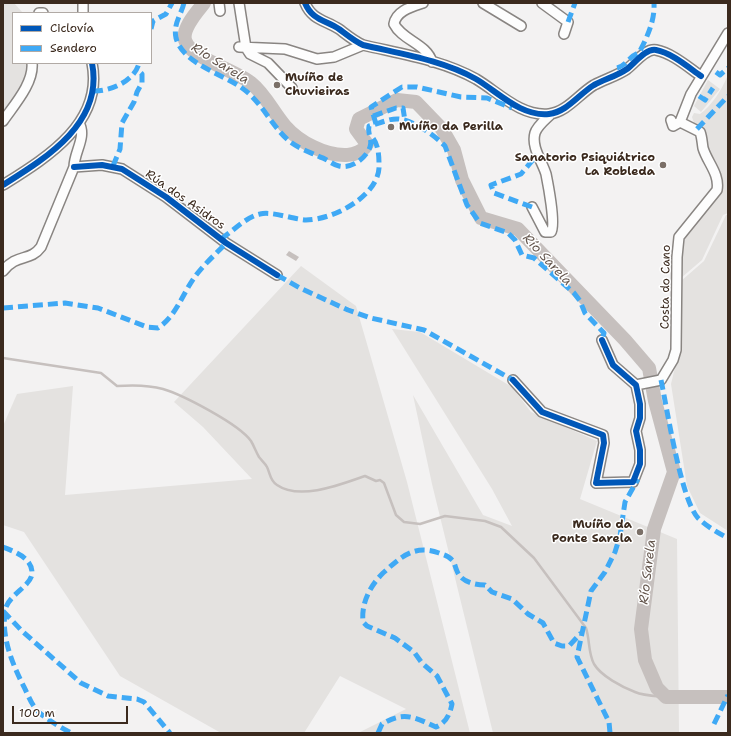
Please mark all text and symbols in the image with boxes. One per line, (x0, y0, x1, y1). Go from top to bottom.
legend (12, 12, 152, 64)
text: Ciclovía (50, 20, 94, 36)
text: Sendero (50, 40, 97, 56)
water label: Río Sarela (188, 40, 252, 88)
place label: Muíño de Chuvieiras (285, 71, 349, 99)
marker: Muíño de Chuvieiras (272, 80, 282, 90)
place label: Muíño da Perilla (399, 120, 503, 134)
marker: Muíño da Perilla (386, 122, 396, 132)
place label: Sanatorio Psiquiátrico La Robleda (515, 151, 655, 179)
marker: Sanatorio Psiquiátrico La Robleda (658, 160, 668, 170)
street label: Rúa dos Asidros (142, 167, 228, 233)
water label: Río Sarela (519, 231, 575, 289)
street label: Costa do Cano (658, 245, 674, 329)
place label: Muíño da Ponte Sarela (552, 518, 632, 546)
marker: Muíño da Ponte Sarela (635, 527, 645, 537)
water label: Río Sarela (636, 539, 660, 605)
scale bar (14, 698, 130, 724)
text: 100 m (19, 705, 55, 721)

